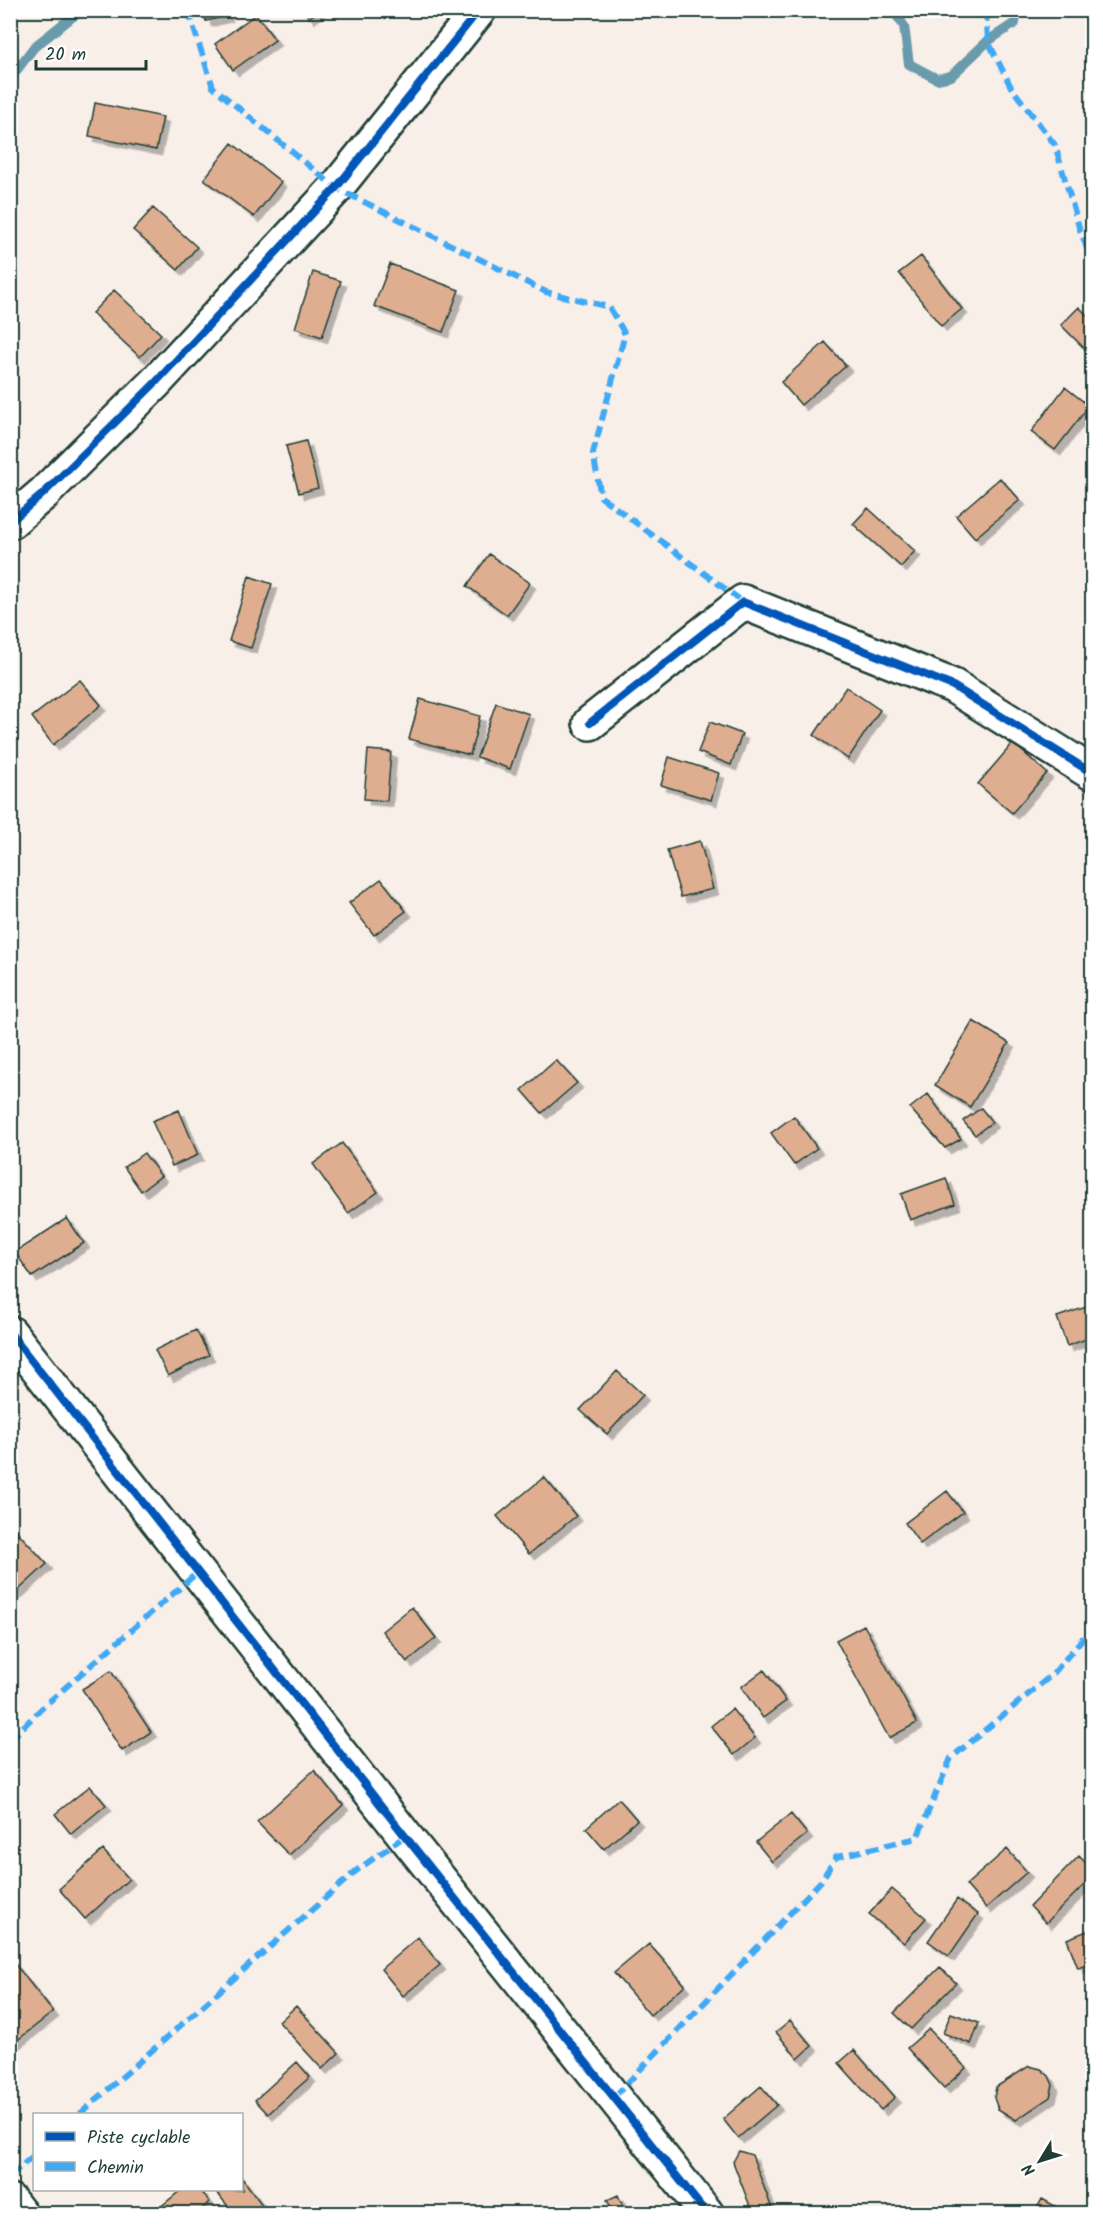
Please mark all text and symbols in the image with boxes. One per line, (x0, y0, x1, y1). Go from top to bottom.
scale bar (36, 33, 146, 71)
text: 20 m (45, 41, 86, 70)
legend (33, 2113, 243, 2191)
text: Piste cyclable (87, 2124, 190, 2153)
north arrow (1010, 2131, 1070, 2191)
text: Chemin (87, 2154, 144, 2183)
text: N (1016, 2158, 1042, 2181)

